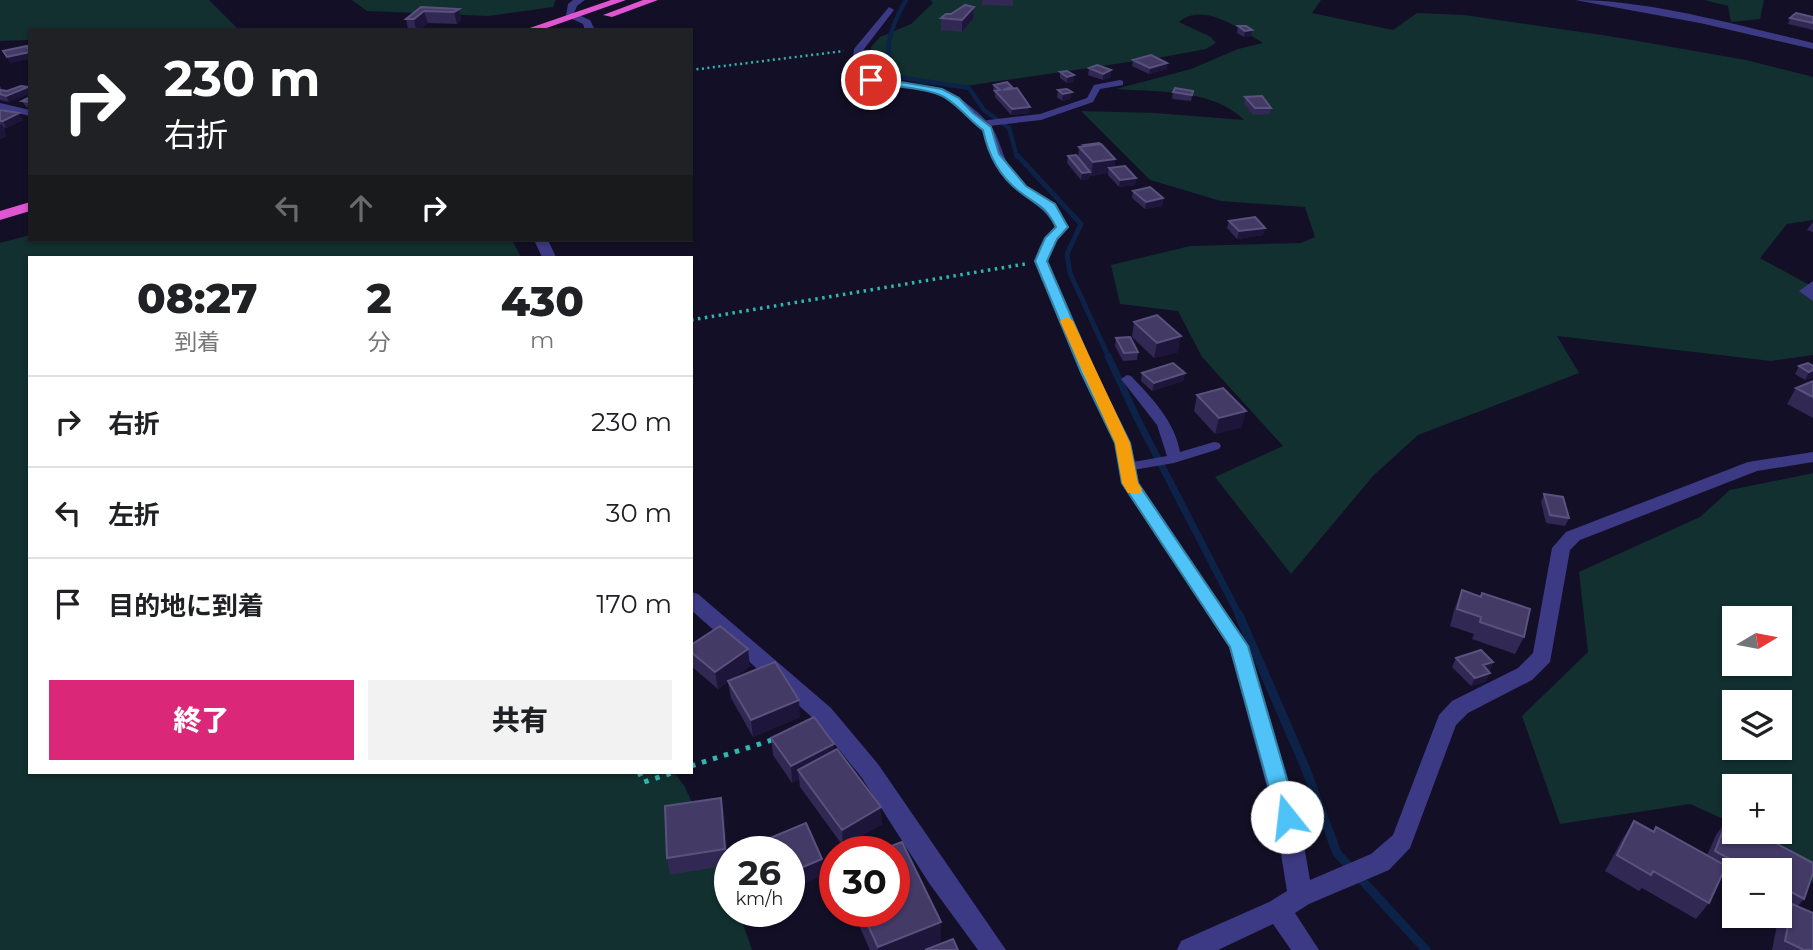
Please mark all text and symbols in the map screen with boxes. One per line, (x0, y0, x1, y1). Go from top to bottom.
text: 230 m (164, 49, 320, 108)
pin (841, 50, 901, 110)
icon: right (49, 56, 140, 147)
icon: arrive (852, 61, 890, 99)
text: 右折 (164, 115, 228, 154)
icon: left (269, 189, 307, 227)
icon: ahead (342, 189, 380, 227)
icon: right (415, 189, 453, 227)
text: 08:27 (137, 272, 257, 324)
text: 2 (366, 272, 392, 324)
text: 430 (501, 275, 584, 327)
text: m (530, 326, 555, 354)
text: 到着 (174, 328, 220, 356)
text: 分 (368, 328, 391, 356)
icon: right (49, 403, 87, 441)
text: 230 m (591, 406, 672, 438)
text: 右折 (108, 408, 160, 440)
icon: left (49, 494, 87, 532)
text: 30 m (606, 497, 672, 529)
text: 左折 (108, 499, 160, 531)
icon: arrive (49, 585, 87, 623)
text: 170 m (596, 588, 672, 620)
text: 目的地に到着 (108, 590, 264, 622)
north arrow (1722, 606, 1792, 676)
map controls (1722, 606, 1792, 928)
button: 終了 (49, 680, 354, 760)
button: 共有 (368, 680, 672, 760)
button: layers (1722, 690, 1792, 760)
button: + (1722, 774, 1792, 844)
position arrow (1250, 780, 1324, 854)
speed limit sign: 30 (819, 836, 910, 927)
text: 26 (738, 851, 781, 894)
button: − (1722, 858, 1792, 928)
text: km/h (735, 888, 784, 910)

